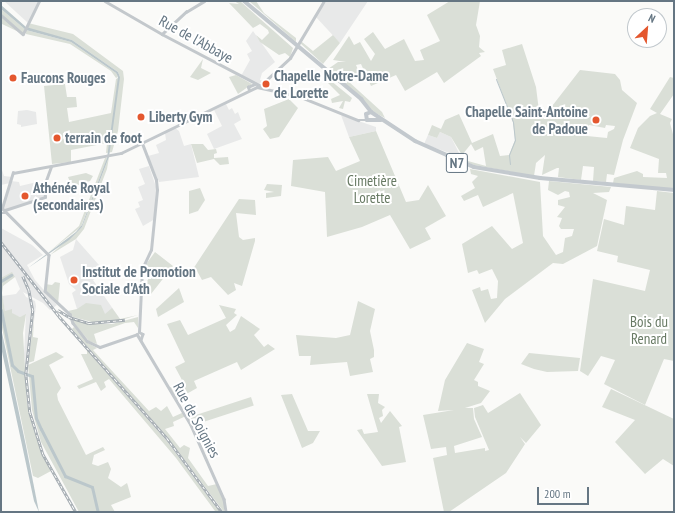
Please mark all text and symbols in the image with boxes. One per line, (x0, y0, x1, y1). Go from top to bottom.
north arrow (627, 8, 667, 48)
street label: Rue de l'Abbaye (156, 11, 236, 67)
text: N (646, 11, 658, 26)
place label: Chapelle Notre-Dame de Lorette (274, 66, 389, 101)
place label: Faucons Rouges (21, 69, 106, 87)
marker: Faucons Rouges (8, 73, 18, 83)
marker: Chapelle Notre-Dame de Lorette (261, 79, 271, 89)
place label: Chapelle Saint-Antoine de Padoue (465, 102, 588, 137)
place label: Liberty Gym (149, 108, 213, 126)
marker: Liberty Gym (136, 112, 146, 122)
marker: Chapelle Saint-Antoine de Padoue (591, 115, 601, 125)
place label: terrain de foot (65, 129, 142, 147)
marker: terrain de foot (52, 133, 62, 143)
road number: N7 (445, 151, 469, 175)
park label: Cimetière Lorette (347, 171, 397, 206)
place label: Athénée Royal (secondaires) (33, 178, 110, 213)
marker: Athénée Royal (secondaires) (20, 191, 30, 201)
place label: Institut de Promotion Sociale d'Ath (82, 262, 196, 297)
marker: Institut de Promotion Sociale d'Ath (69, 275, 79, 285)
park label: Bois du Renard (630, 312, 668, 347)
street label: Rue de Soignies (170, 379, 224, 461)
scale bar (539, 479, 591, 505)
text: 200 m (544, 486, 571, 501)

